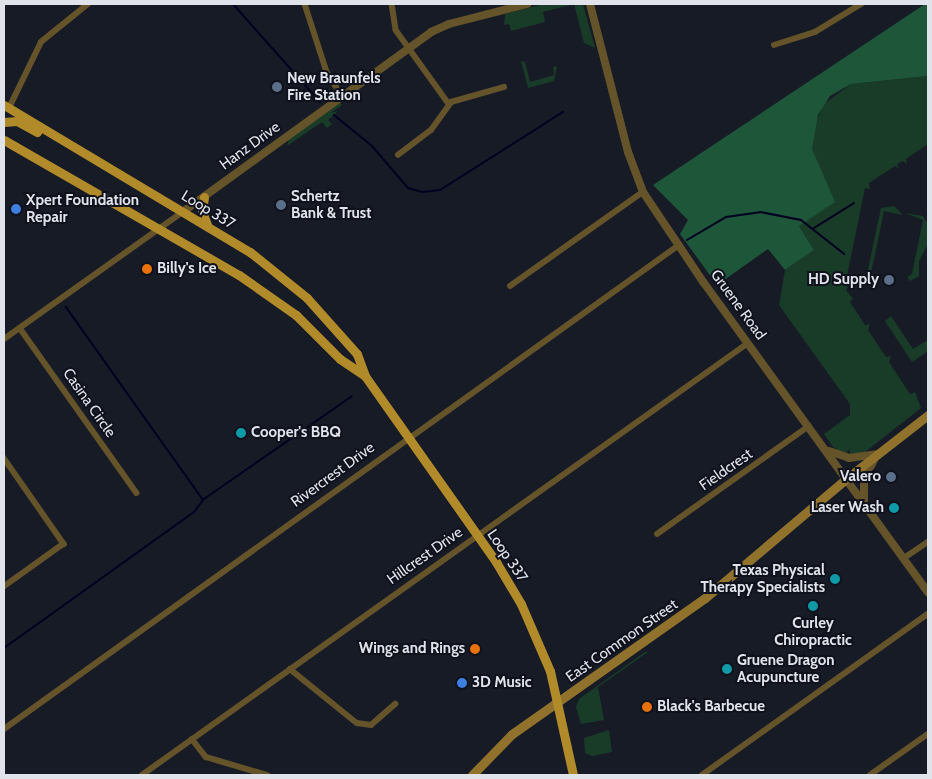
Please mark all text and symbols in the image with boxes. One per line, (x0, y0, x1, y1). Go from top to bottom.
place label: New Braunfels Fire Station (287, 69, 380, 104)
marker: New Braunfels Fire Station (271, 81, 283, 93)
street label: Hanz Drive (216, 118, 284, 174)
street label: Loop 337 (178, 187, 238, 233)
place label: Schertz Bank & Trust (291, 187, 371, 222)
place label: Xpert Foundation Repair (26, 191, 139, 226)
marker: Schertz Bank & Trust (275, 199, 287, 211)
marker: Xpert Foundation Repair (10, 203, 22, 215)
place label: Billy's Ice (157, 260, 217, 278)
marker: Billy's Ice (141, 263, 153, 275)
street label: Gruene Road (707, 266, 769, 344)
place label: HD Supply (808, 271, 879, 289)
marker: HD Supply (883, 274, 895, 286)
street label: Casina Circle (59, 365, 119, 441)
place label: Cooper's BBQ (251, 424, 341, 442)
marker: Cooper's BBQ (235, 427, 247, 439)
street label: Rivercrest Drive (288, 439, 378, 511)
street label: Fieldcrest (696, 445, 756, 495)
place label: Valero (840, 468, 881, 486)
marker: Valero (885, 471, 897, 483)
place label: Laser Wash (811, 499, 884, 517)
marker: Laser Wash (888, 502, 900, 514)
street label: Hillcrest Drive (384, 523, 466, 589)
street label: Loop 337 (483, 526, 531, 586)
place label: Texas Physical Therapy Specialists (700, 561, 825, 596)
marker: Texas Physical Therapy Specialists (829, 573, 841, 585)
street label: East Common Street (563, 596, 681, 686)
marker: Curley Chiropractic (807, 600, 819, 612)
place label: Curley Chiropractic (774, 614, 852, 649)
place label: Wings and Rings (359, 640, 465, 658)
marker: Wings and Rings (469, 643, 481, 655)
place label: Gruene Dragon Acupuncture (737, 651, 834, 686)
marker: Gruene Dragon Acupuncture (721, 663, 733, 675)
place label: 3D Music (472, 674, 532, 692)
marker: 3D Music (456, 677, 468, 689)
place label: Black's Barbecue (657, 698, 765, 716)
marker: Black's Barbecue (641, 701, 653, 713)

